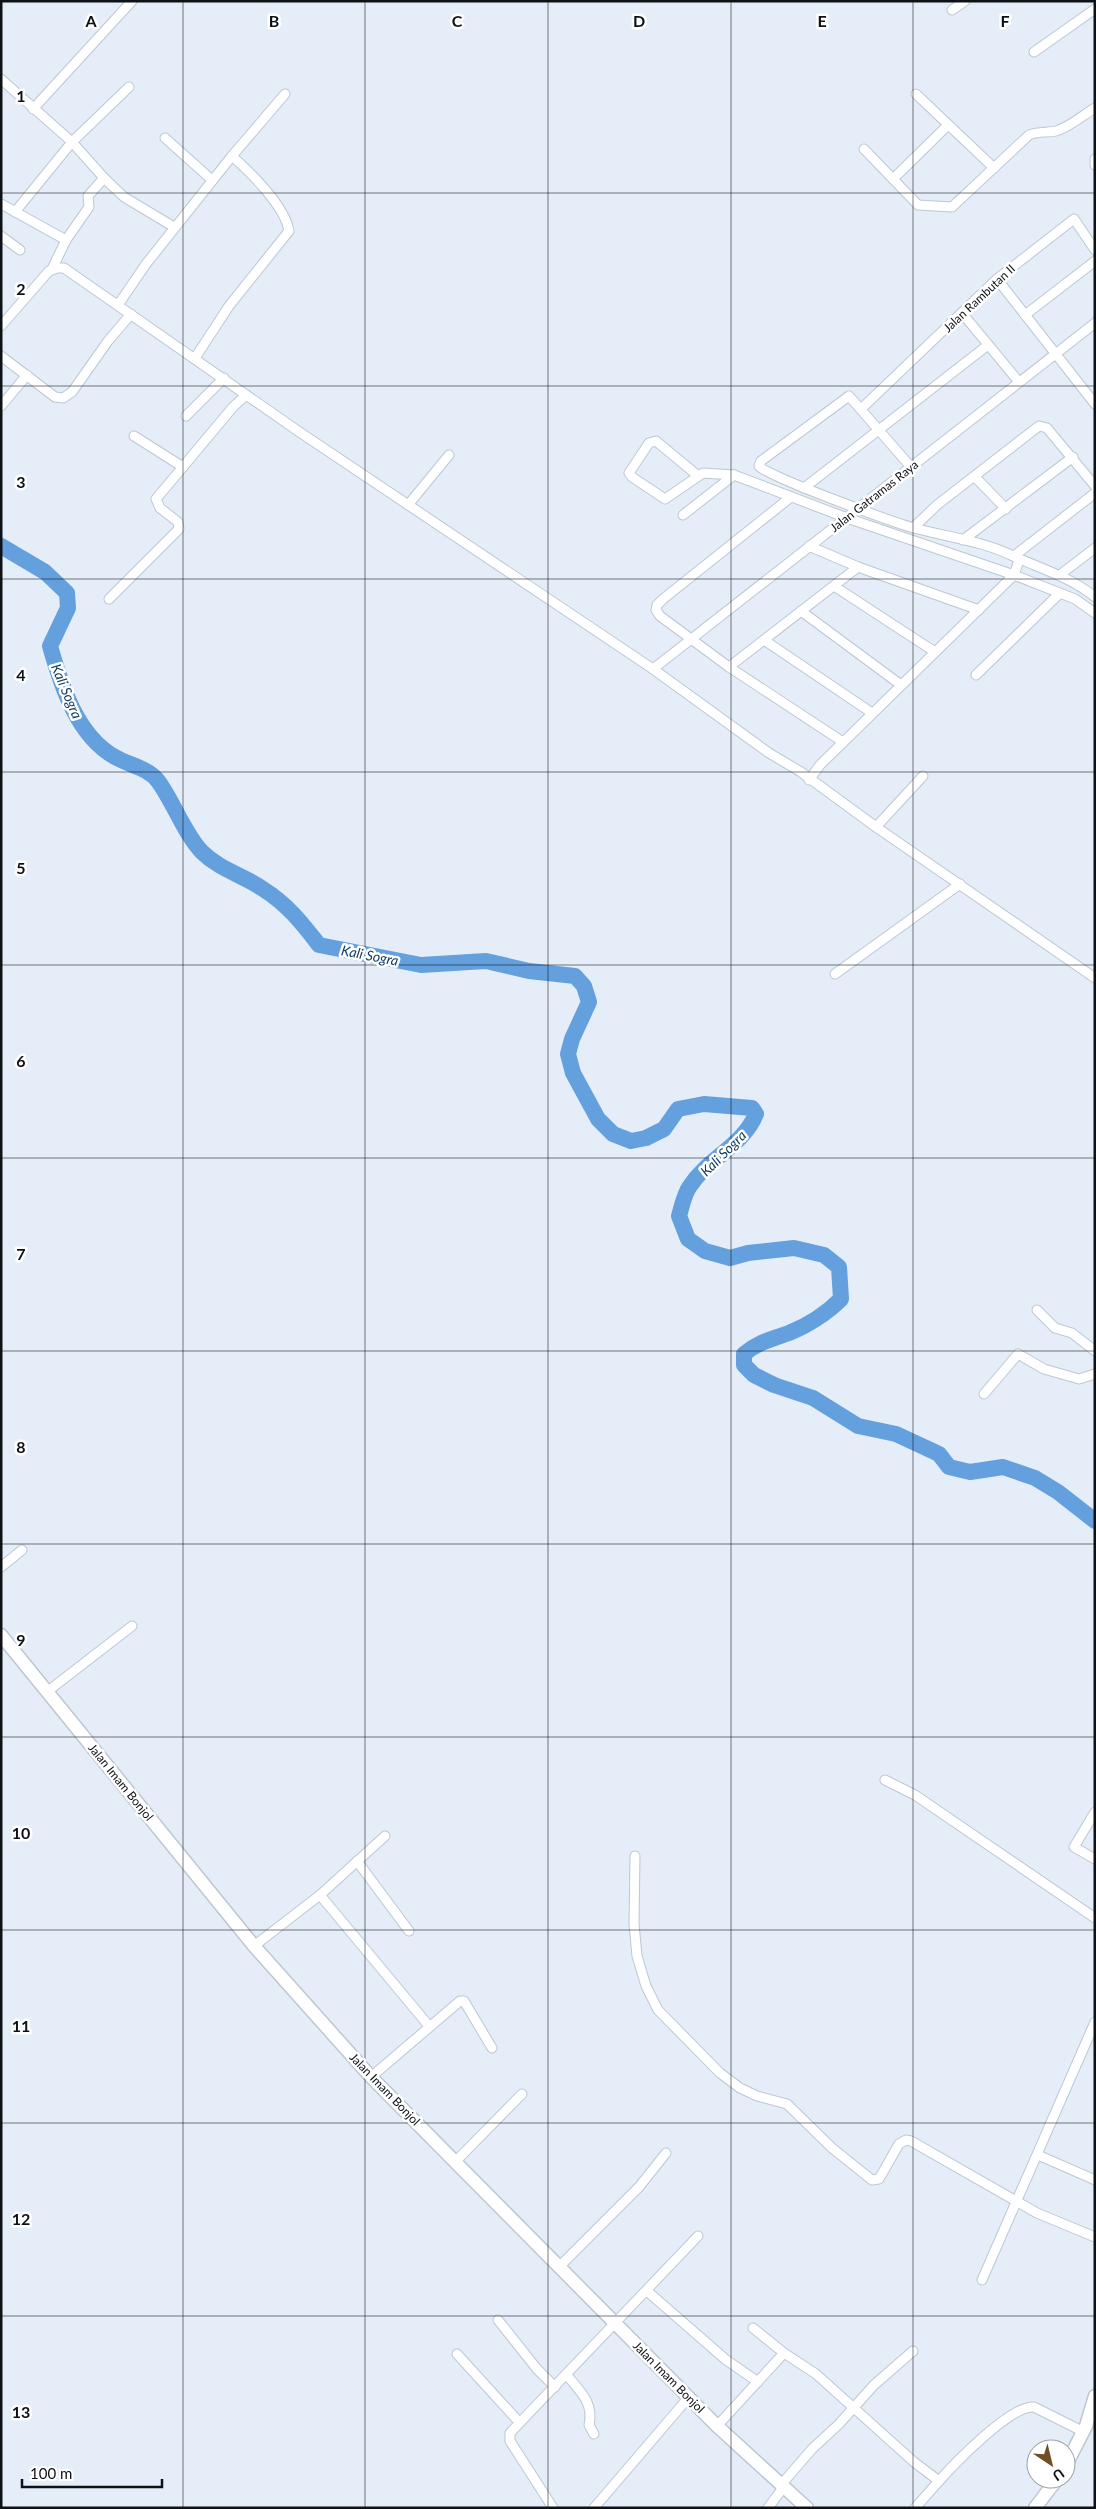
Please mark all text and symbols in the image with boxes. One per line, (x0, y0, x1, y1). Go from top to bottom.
text: A (84, 11, 97, 30)
text: B (269, 11, 279, 30)
text: C (452, 11, 463, 30)
text: D (633, 11, 645, 30)
text: E (817, 11, 827, 30)
text: F (1000, 11, 1010, 30)
text: 1 (16, 86, 26, 105)
street label: Jalan Rambutan II (940, 261, 1018, 335)
text: 2 (16, 279, 26, 298)
street label: Jalan Gatramas Raya (827, 457, 921, 535)
text: 3 (16, 472, 26, 491)
water label: Kali Sogra (48, 661, 86, 721)
text: 4 (16, 665, 26, 684)
text: 5 (16, 858, 26, 877)
water label: Kali Sogra (340, 941, 400, 969)
text: 6 (16, 1051, 26, 1070)
water label: Kali Sogra (697, 1127, 749, 1179)
text: 7 (16, 1244, 26, 1263)
text: 8 (16, 1437, 26, 1456)
text: 9 (16, 1630, 26, 1649)
street label: Jalan Imam Bonjol (85, 1740, 157, 1824)
text: 10 (12, 1823, 30, 1842)
text: 11 (12, 2016, 30, 2035)
street label: Jalan Imam Bonjol (347, 2050, 423, 2128)
text: 12 (12, 2209, 30, 2228)
street label: Jalan Imam Bonjol (630, 2338, 708, 2416)
text: 13 (12, 2402, 30, 2421)
north arrow (1026, 2439, 1076, 2489)
scale bar (22, 2456, 162, 2488)
text: 100 m (30, 2464, 72, 2482)
text: U (1050, 2465, 1068, 2485)

